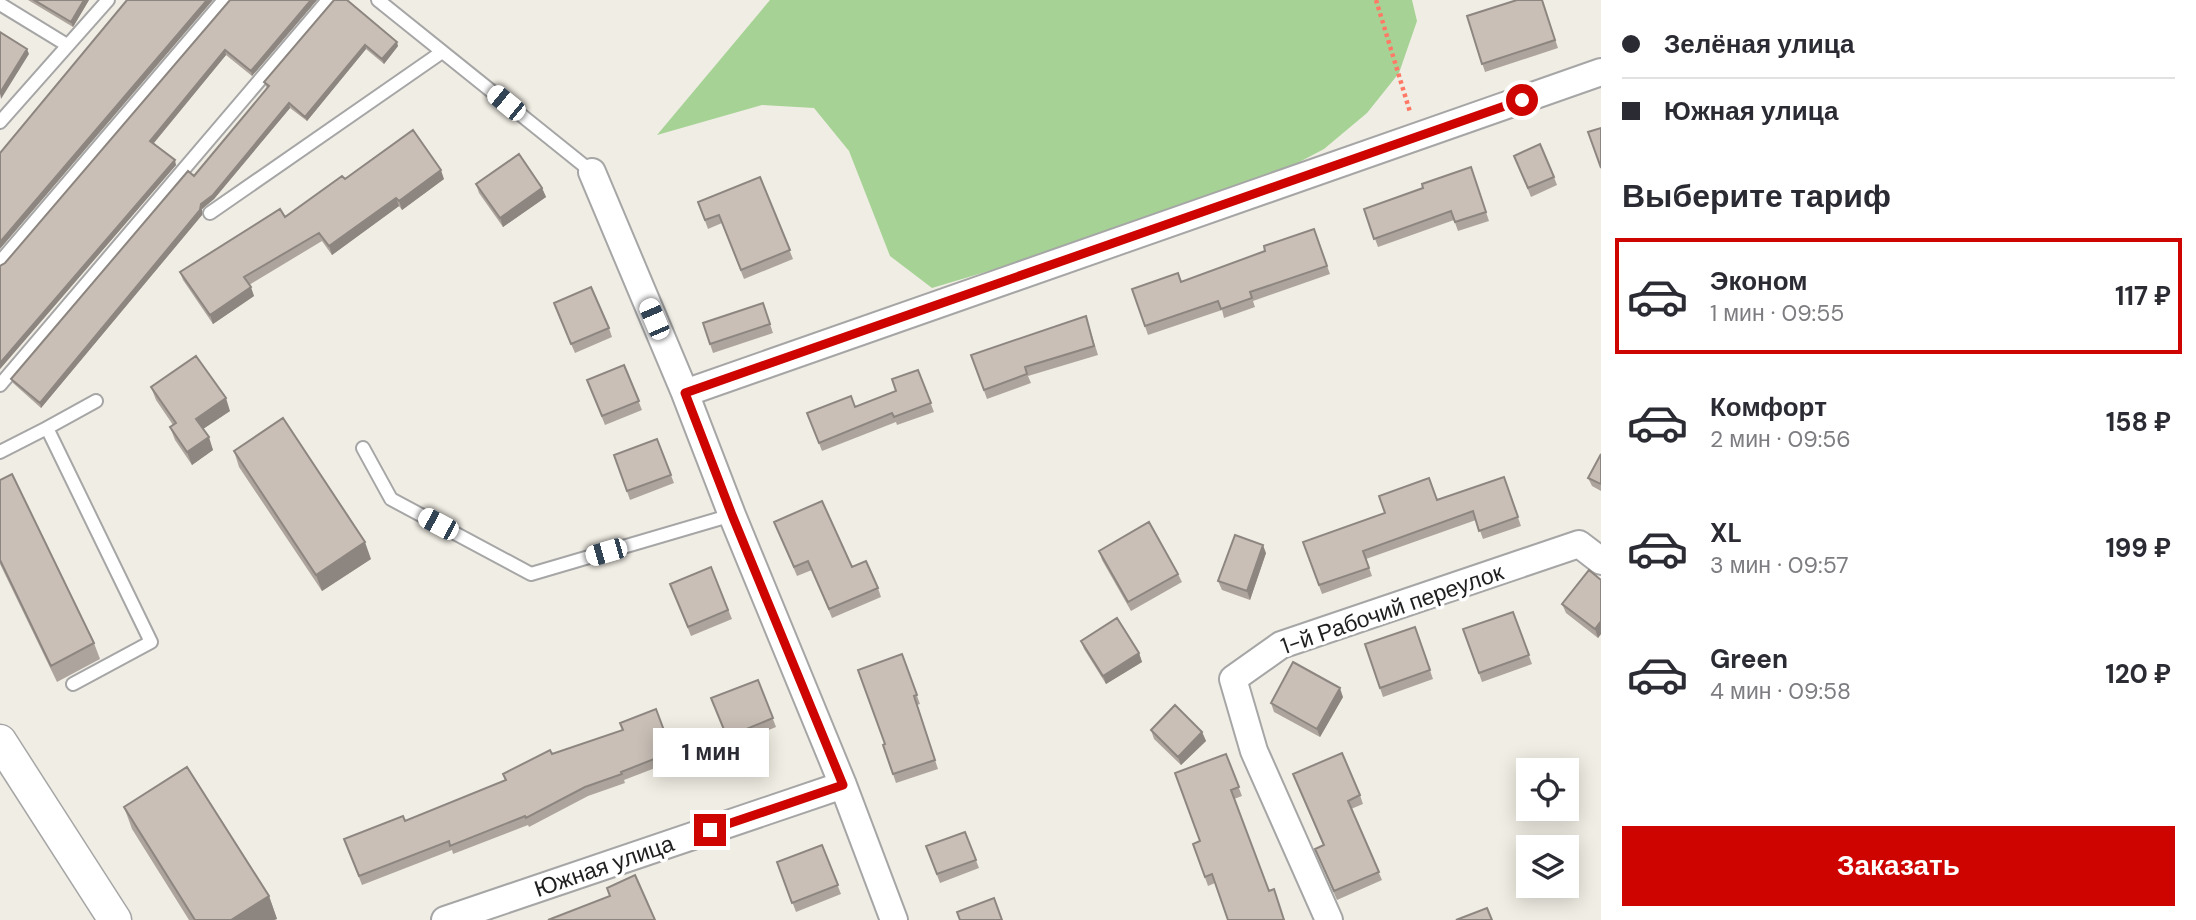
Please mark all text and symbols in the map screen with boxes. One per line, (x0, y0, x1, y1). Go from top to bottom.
text: Зелёная улица (1664, 27, 1855, 61)
car (484, 82, 529, 124)
route start (1506, 84, 1538, 116)
text: Южная улица (1664, 94, 1838, 128)
text: Выберите тариф (1622, 175, 1891, 217)
text: Эконом (1710, 264, 1808, 298)
icon: car (1626, 265, 1689, 328)
text: 117 ₽ (2115, 279, 2171, 313)
car (637, 296, 672, 342)
text: 1 мин · 09:55 (1710, 298, 1844, 328)
text: Комфорт (1710, 390, 1827, 424)
icon: car (1626, 391, 1689, 454)
text: 158 ₽ (2106, 405, 2171, 439)
text: 2 мин · 09:56 (1710, 424, 1851, 454)
car (415, 505, 462, 543)
text: XL (1710, 516, 1742, 550)
icon: car (1626, 517, 1689, 580)
text: 199 ₽ (2105, 531, 2171, 565)
car (583, 536, 630, 568)
text: 3 мин · 09:57 (1710, 550, 1849, 580)
street label: 1-й Рабочий переулок (1277, 557, 1508, 661)
text: Green (1710, 642, 1788, 676)
icon: car (1626, 643, 1689, 706)
text: 120 ₽ (2105, 657, 2171, 691)
text: 4 мин · 09:58 (1710, 676, 1851, 706)
callout: 1 мин (652, 728, 768, 778)
text: 1 мин (682, 737, 740, 767)
map controls (1516, 758, 1579, 898)
button: locate (1516, 758, 1579, 821)
route end (694, 814, 726, 846)
button: Заказать (1622, 826, 2175, 906)
street label: Южная улица (530, 828, 678, 904)
button: layers (1516, 835, 1579, 898)

